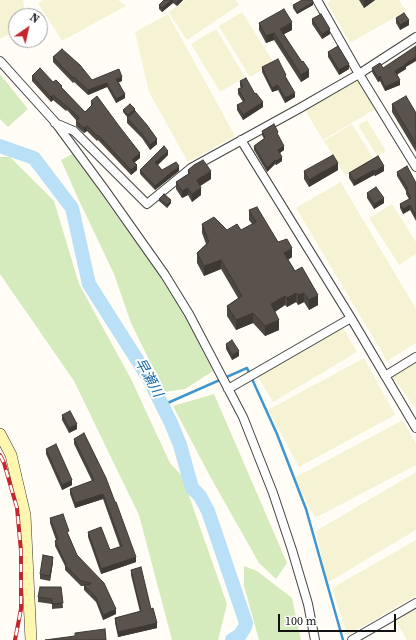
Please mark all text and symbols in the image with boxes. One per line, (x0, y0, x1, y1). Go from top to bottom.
north arrow (8, 8, 48, 48)
text: N (27, 10, 42, 27)
water label: 早瀬川 (130, 356, 166, 400)
scale bar (280, 606, 398, 632)
text: 100 m (285, 613, 317, 629)

